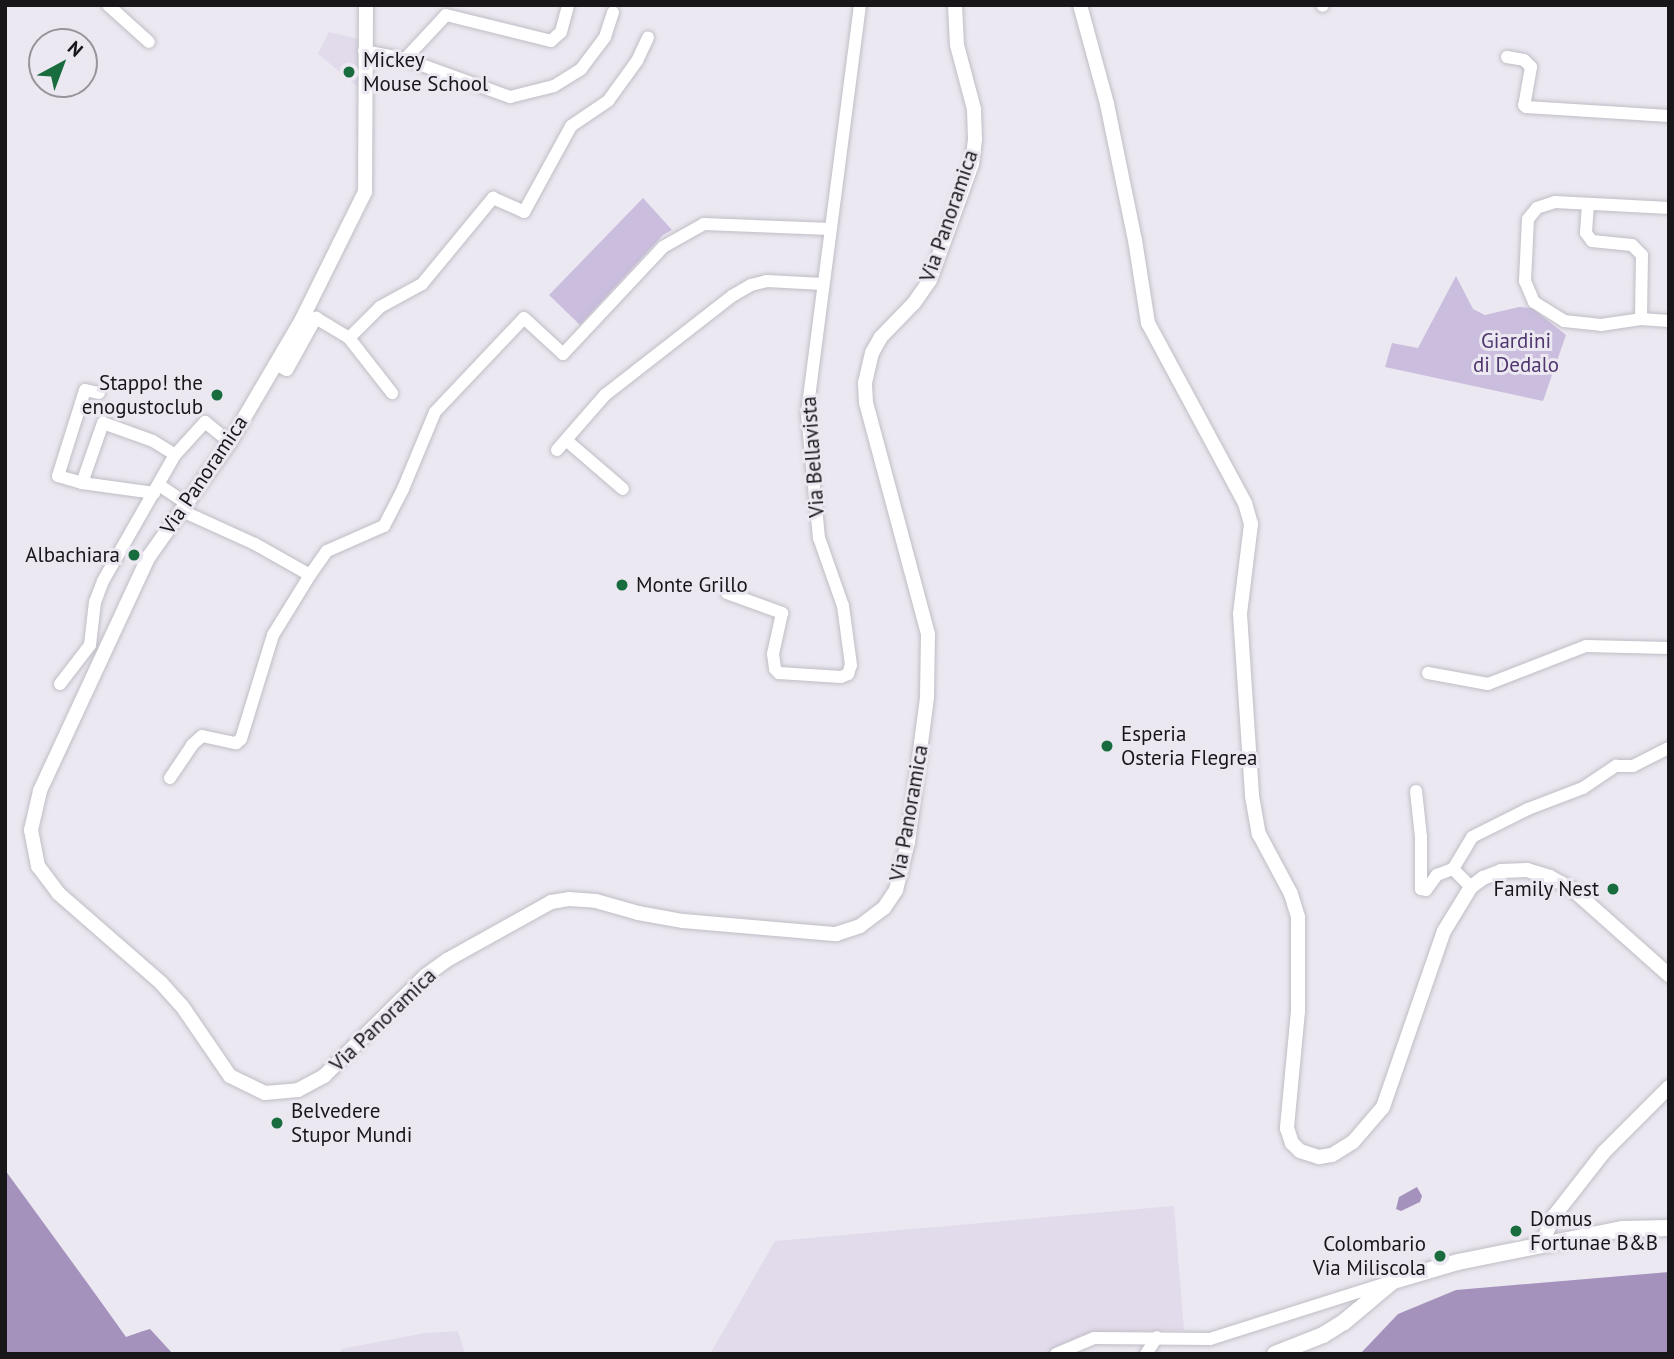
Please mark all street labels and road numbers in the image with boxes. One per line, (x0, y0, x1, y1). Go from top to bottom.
street label: Via Panoramica (915, 147, 983, 285)
street label: Via Bellavista (796, 396, 830, 518)
street label: Via Panoramica (155, 411, 253, 539)
street label: Via Panoramica (885, 743, 933, 883)
street label: Via Panoramica (325, 963, 441, 1077)

